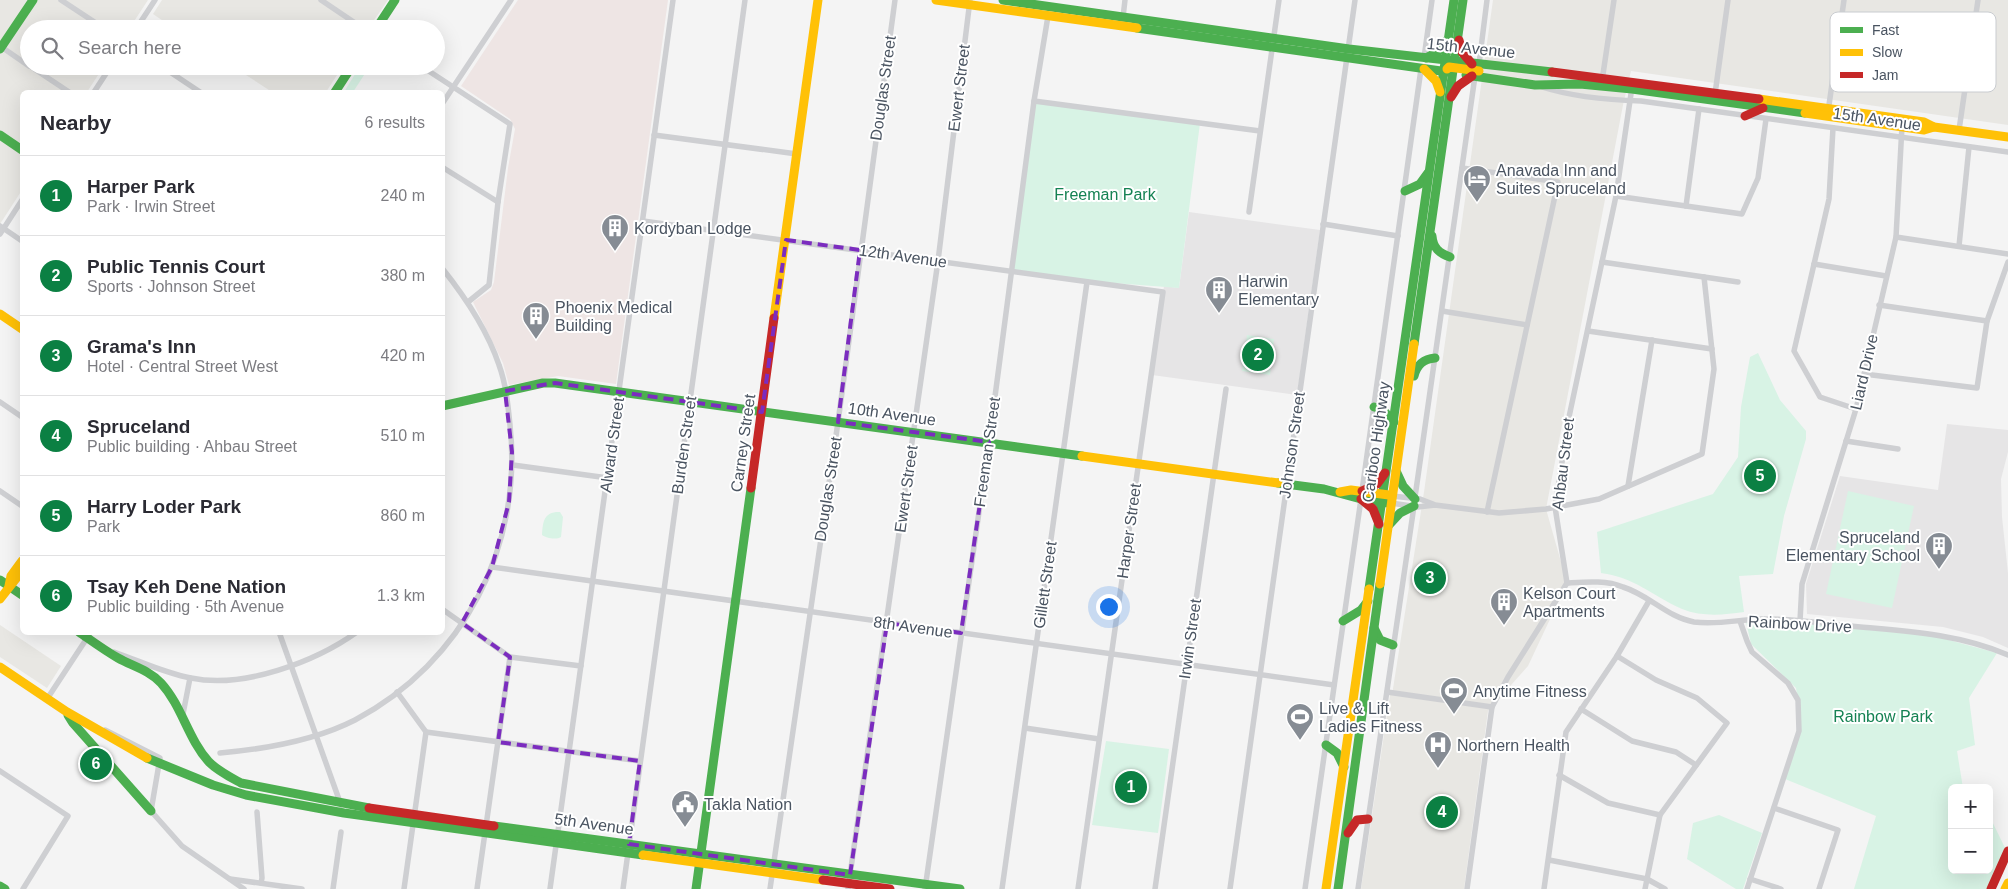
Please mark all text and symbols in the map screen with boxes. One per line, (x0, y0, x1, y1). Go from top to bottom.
legend (1830, 12, 1996, 92)
search box (20, 20, 445, 75)
text: Fast (1872, 22, 1899, 38)
icon: search (38, 34, 66, 62)
street label: Douglas Street (867, 34, 899, 142)
street label: 15th Avenue (1426, 35, 1516, 61)
text: Search here (78, 37, 182, 58)
street label: Ewert Street (945, 43, 973, 133)
text: Slow (1872, 44, 1903, 60)
text: Jam (1872, 67, 1898, 83)
street label: 15th Avenue (1832, 104, 1922, 134)
text: Nearby (40, 111, 111, 134)
text: 6 results (365, 114, 425, 131)
place label: Anavada Inn and Suites Spruceland (1496, 162, 1626, 197)
hotel icon: Anavada Inn and Suites Spruceland (1462, 164, 1492, 203)
text: Harper Park (87, 176, 195, 197)
park label: Freeman Park (1054, 186, 1157, 203)
text: 1 (52, 187, 60, 204)
text: 240 m (381, 187, 425, 204)
text: Park · Irwin Street (87, 198, 215, 215)
building icon: Kordyban Lodge (600, 213, 630, 252)
place label: Kordyban Lodge (634, 220, 752, 237)
street label: 12th Avenue (858, 241, 948, 271)
text: Public Tennis Court (87, 256, 265, 277)
text: 2 (52, 267, 60, 284)
text: 380 m (381, 267, 425, 284)
place label: Harwin Elementary (1238, 273, 1319, 308)
building icon: Harwin Elementary (1204, 275, 1234, 314)
text: Sports · Johnson Street (87, 278, 255, 295)
place label: Phoenix Medical Building (555, 299, 672, 334)
building icon: Phoenix Medical Building (521, 301, 551, 340)
street label: Liard Drive (1847, 332, 1881, 412)
text: Grama's Inn (87, 336, 196, 357)
pin: 2 (1242, 336, 1274, 374)
text: 3 (52, 347, 60, 364)
text: 420 m (381, 347, 425, 364)
text: Hotel · Central Street West (87, 358, 278, 375)
street label: Cariboo Highway (1359, 380, 1393, 504)
street label: Johnson Street (1276, 390, 1308, 499)
street label: Carney Street (728, 392, 758, 493)
street label: Burden Street (669, 394, 699, 495)
street label: Freeman Street (971, 395, 1003, 508)
street label: Alward Street (597, 396, 627, 494)
street label: 10th Avenue (847, 399, 937, 429)
text: Spruceland (87, 416, 190, 437)
street label: Ahbau Street (1549, 416, 1577, 511)
text: 4 (52, 427, 60, 444)
text: 510 m (381, 427, 425, 444)
street label: Douglas Street (811, 435, 845, 543)
text: Public building · Ahbau Street (87, 438, 297, 455)
street label: Ewert Street (891, 444, 921, 534)
pin: 5 (1744, 457, 1776, 495)
street label: Harper Street (1114, 482, 1144, 580)
text: Harry Loder Park (87, 496, 241, 517)
text: 5 (52, 507, 60, 524)
text: 860 m (381, 507, 425, 524)
text: Park (87, 518, 120, 535)
place label: Spruceland Elementary School (1786, 529, 1920, 564)
building icon: Spruceland Elementary School (1924, 531, 1954, 570)
street label: Gillett Street (1030, 540, 1060, 630)
pin: 3 (1414, 559, 1446, 597)
text: Tsay Keh Dene Nation (87, 576, 286, 597)
place label: Kelson Court Apartments (1523, 585, 1616, 620)
text: 6 (52, 587, 60, 604)
text: 1.3 km (377, 587, 425, 604)
building icon: Kelson Court Apartments (1489, 587, 1519, 626)
your location (1096, 594, 1122, 620)
street label: Irwin Street (1176, 597, 1204, 680)
text: Public building · 5th Avenue (87, 598, 284, 615)
street label: 8th Avenue (872, 613, 954, 641)
street label: Rainbow Drive (1748, 613, 1852, 635)
sports icon: Anytime Fitness (1439, 676, 1469, 715)
place label: Anytime Fitness (1473, 683, 1587, 700)
place label: Live & Lift Ladies Fitness (1319, 700, 1422, 735)
sports icon: Live & Lift Ladies Fitness (1285, 702, 1315, 741)
park label: Rainbow Park (1833, 708, 1934, 725)
hospital icon: Northern Health (1423, 730, 1453, 769)
place label: Northern Health (1457, 737, 1570, 754)
pin: 6 (80, 745, 112, 783)
pin: 1 (1115, 768, 1147, 806)
map controls (1948, 784, 1993, 874)
button: + (1948, 784, 1993, 829)
public building icon: Takla Nation (670, 789, 700, 828)
pin: 4 (1426, 793, 1458, 831)
place label: Takla Nation (704, 796, 792, 813)
street label: 5th Avenue (553, 810, 635, 838)
button: − (1948, 829, 1993, 874)

